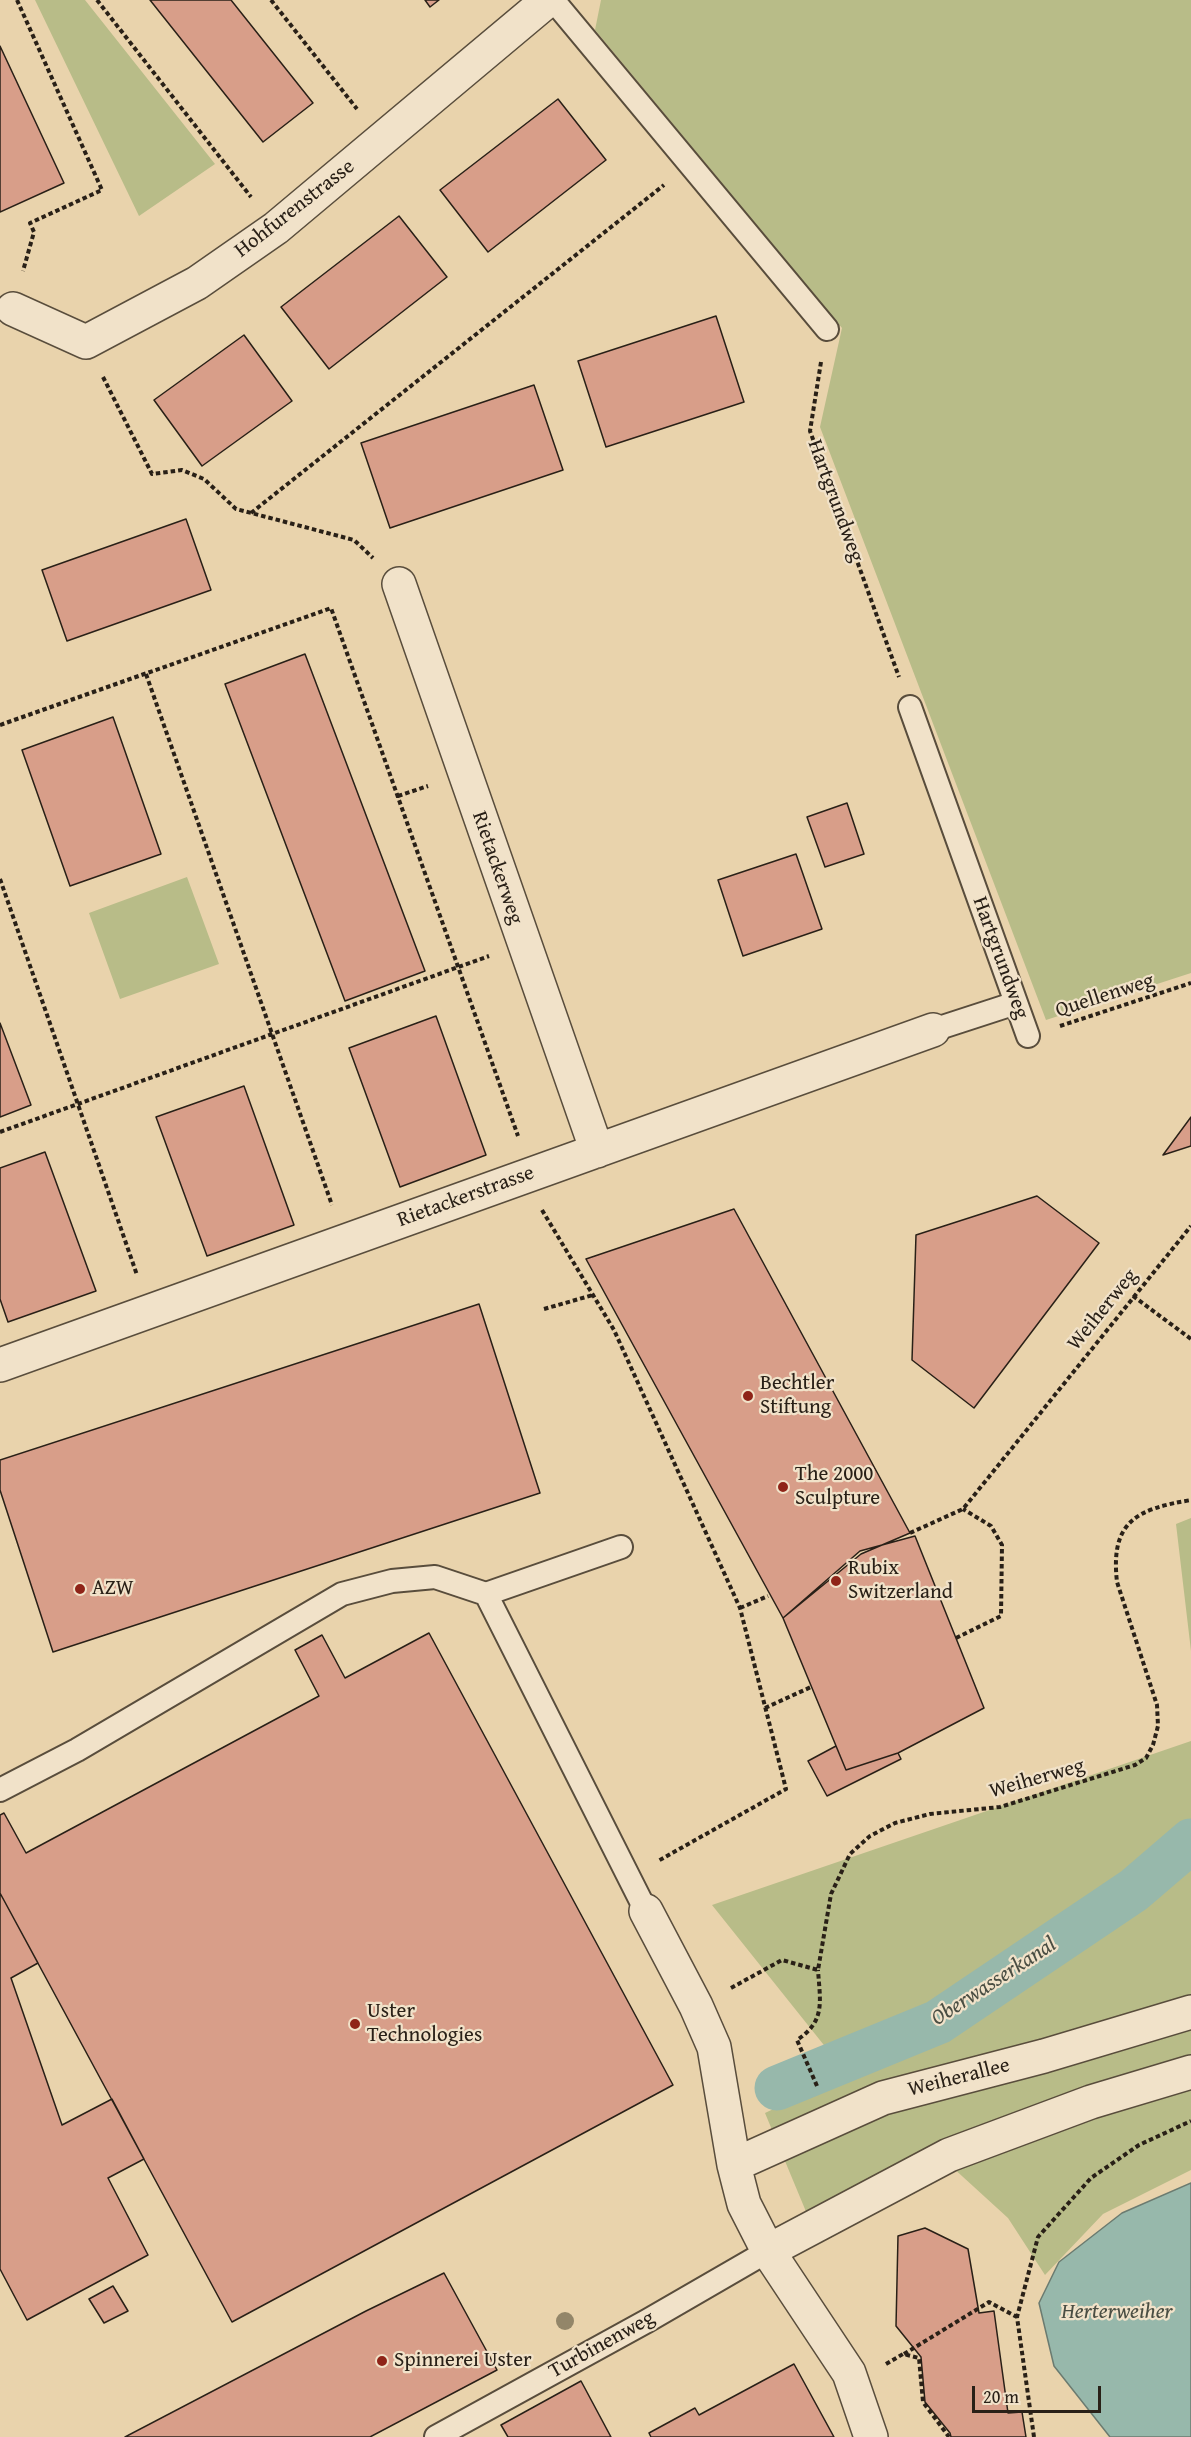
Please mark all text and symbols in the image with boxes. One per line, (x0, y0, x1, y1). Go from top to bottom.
street label: Hohfurenstrasse (230, 154, 360, 264)
street label: Hartgrundweg (801, 436, 869, 566)
street label: Rietackerweg (466, 808, 528, 928)
street label: Hartgrundweg (966, 893, 1034, 1023)
street label: Quellenweg (1053, 968, 1157, 1024)
street label: Rietackerstrasse (394, 1161, 538, 1233)
street label: Weiherweg (1062, 1264, 1144, 1356)
place label: Bechtler Stiftung (760, 1371, 834, 1421)
marker: Bechtler Stiftung (741, 1389, 755, 1403)
place label: The 2000 Sculpture (795, 1462, 880, 1512)
marker: The 2000 Sculpture (776, 1480, 790, 1494)
place label: Rubix Switzerland (848, 1556, 953, 1606)
marker: Rubix Switzerland (829, 1574, 843, 1588)
place label: AZW (92, 1576, 134, 1602)
marker: AZW (73, 1582, 87, 1596)
street label: Weiherweg (986, 1753, 1088, 1805)
water label: Oberwasserkanal (927, 1932, 1061, 2032)
place label: Uster Technologies (367, 1999, 482, 2049)
marker: Uster Technologies (348, 2017, 362, 2031)
street label: Weiherallee (905, 2053, 1013, 2103)
water label: Herterweiher (1061, 2299, 1173, 2325)
street label: Turbinenweg (545, 2306, 659, 2384)
place label: Spinnerei Uster (394, 2348, 532, 2374)
marker: Spinnerei Uster (375, 2354, 389, 2368)
scale bar (975, 2374, 1104, 2412)
text: 20 m (983, 2383, 1019, 2410)

